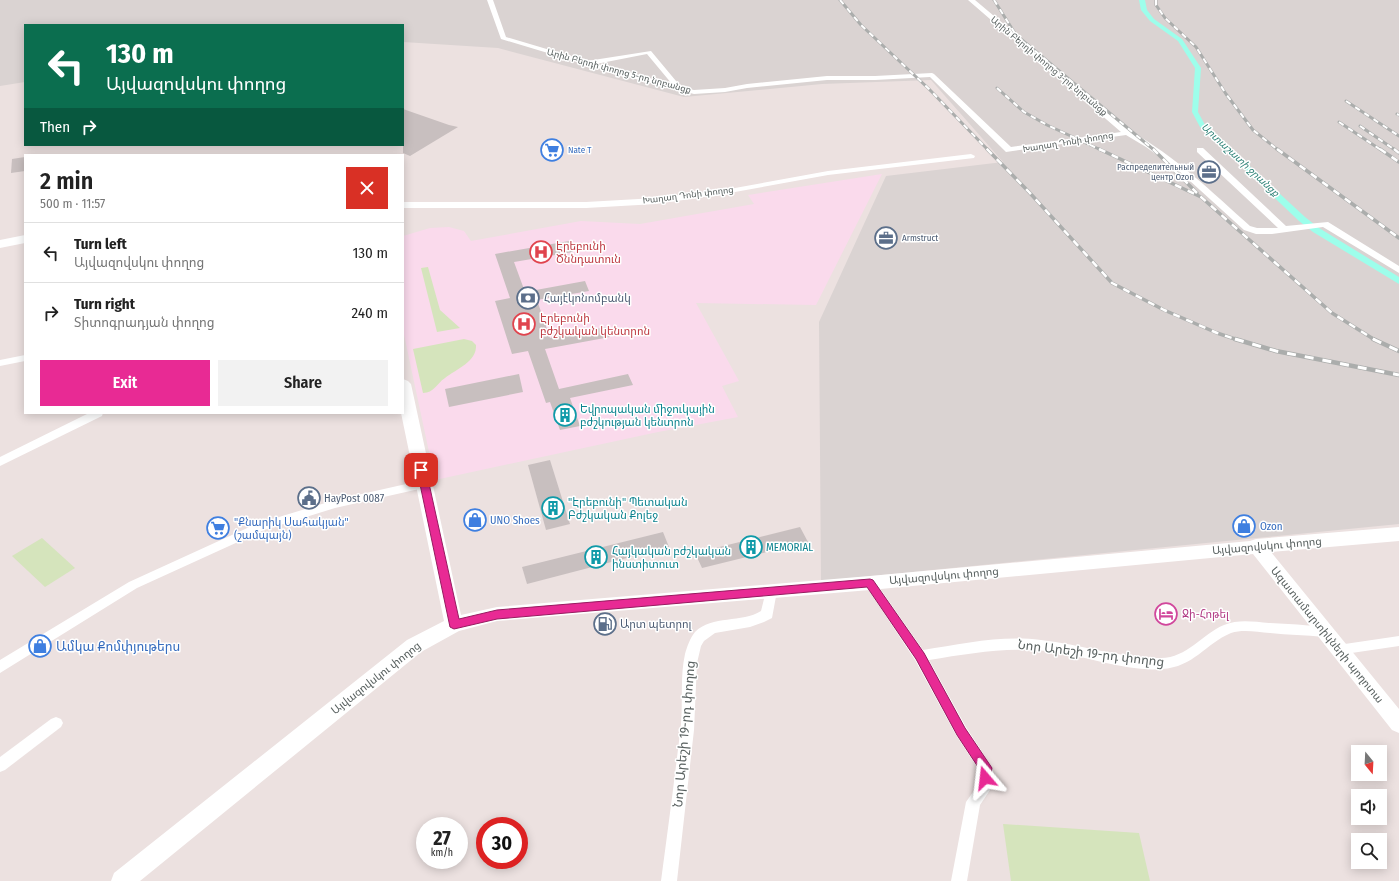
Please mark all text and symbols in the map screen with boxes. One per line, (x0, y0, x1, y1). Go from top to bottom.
street label: Արին Բերդի փողոց 3-րդ նրբանցք (989, 14, 1109, 118)
text: 130 m (106, 37, 174, 70)
icon: left (40, 40, 92, 92)
street label: Արին Բերդի փողոց 5-րդ նրբանցք (546, 47, 692, 95)
text: Այվազովսկու փողոց (106, 73, 286, 95)
icon: right (78, 116, 100, 138)
text: Then (40, 118, 70, 136)
water label: Արտաշատի ջրանցք (1199, 121, 1282, 200)
street label: Խաղաղ Դոնի փողոց (1022, 130, 1114, 154)
supermarket icon: Nate T (539, 137, 565, 163)
place label: Nate T (568, 145, 592, 155)
office icon: Распределительный центр Ozon (1196, 159, 1222, 185)
place label: Распределительный центр Ozon (1117, 162, 1194, 182)
text: 2 min (40, 167, 93, 195)
button: close (346, 167, 388, 209)
street label: Խաղաղ Դոնի փողոց (642, 184, 734, 206)
text: 500 m · 11:57 (40, 196, 105, 211)
office icon: Armstruct (873, 225, 899, 251)
place label: Armstruct (902, 233, 938, 243)
text: Turn left (74, 235, 127, 253)
hospital icon: Էրեբունի Ծննդատուն (528, 239, 554, 265)
place label: Էրեբունի Ծննդատուն (556, 240, 621, 266)
icon: left (40, 242, 62, 264)
text: 130 m (353, 244, 388, 262)
text: Այվազովսկու փողոց (74, 255, 204, 270)
bank icon: Հայէկոնոմբանկ (515, 285, 541, 311)
place label: Հայէկոնոմբանկ (544, 292, 631, 305)
text: Turn right (74, 295, 135, 313)
icon: right (40, 302, 62, 324)
text: 240 m (352, 304, 388, 322)
hospital icon: Էրեբունի բժշկական կենտրոն (511, 311, 537, 337)
place label: Էրեբունի բժշկական կենտրոն (540, 312, 650, 338)
text: Տիտոգրադյան փողոց (74, 315, 215, 330)
button: Exit (40, 360, 210, 406)
button: Share (218, 360, 388, 406)
building icon: Եվրոպական միջուկային բժշկության կենտրոն (552, 402, 578, 428)
place label: Եվրոպական միջուկային բժշկության կենտրոն (580, 403, 715, 429)
pin (404, 453, 438, 487)
icon: arrive (410, 459, 432, 481)
public building icon: HayPost 0087 (296, 485, 322, 511)
place label: HayPost 0087 (324, 492, 385, 505)
building icon: "Էրեբունի" Պետական Բժշկական Քոլեջ (540, 495, 566, 521)
place label: "Էրեբունի" Պետական Բժշկական Քոլեջ (568, 496, 688, 522)
shop icon: UNO Shoes (462, 507, 488, 533)
shop icon: Ozon (1231, 513, 1257, 539)
place label: UNO Shoes (490, 514, 540, 527)
supermarket icon: "Քնարիկ Սահակյան" (շամպայն) (205, 515, 231, 541)
place label: "Քնարիկ Սահակյան" (շամպայն) (234, 516, 349, 542)
place label: Ozon (1260, 520, 1283, 533)
building icon: MEMORIAL (738, 534, 764, 560)
street label: Այվազովսկու փողոց (1212, 535, 1322, 557)
place label: MEMORIAL (766, 541, 813, 554)
building icon: Հայկական բժշկական ինստիտուտ (583, 544, 609, 570)
place label: Հայկական բժշկական ինստիտուտ (612, 545, 731, 571)
street label: Ազատամարտիկների պողոտա (1268, 564, 1386, 706)
street label: Այվազովսկու փողոց (889, 565, 999, 587)
hotel icon: Ջի-Հոթել (1153, 601, 1179, 627)
place label: Ջի-Հոթել (1182, 608, 1230, 621)
fuel station icon: Արտ պետրոլ (592, 611, 618, 637)
place label: Արտ պետրոլ (620, 618, 693, 631)
shop icon: Ամկա Քոմփյութերս (27, 633, 53, 659)
street label: Նոր Արեշի 19-րդ փողոց (1017, 637, 1165, 669)
place label: Ամկա Քոմփյութերս (56, 639, 180, 654)
street label: Այվազովսկու փողոց (329, 639, 423, 717)
street label: Նոր Արեշի 19-րդ փողոց (670, 660, 698, 808)
north arrow (1351, 745, 1387, 781)
map controls (1351, 745, 1387, 869)
position arrow (964, 757, 1006, 799)
button: sound (1351, 789, 1387, 825)
speed limit sign: 30 (476, 817, 528, 869)
text: 27 (433, 826, 451, 850)
button: search (1351, 833, 1387, 869)
text: km/h (431, 847, 453, 859)

